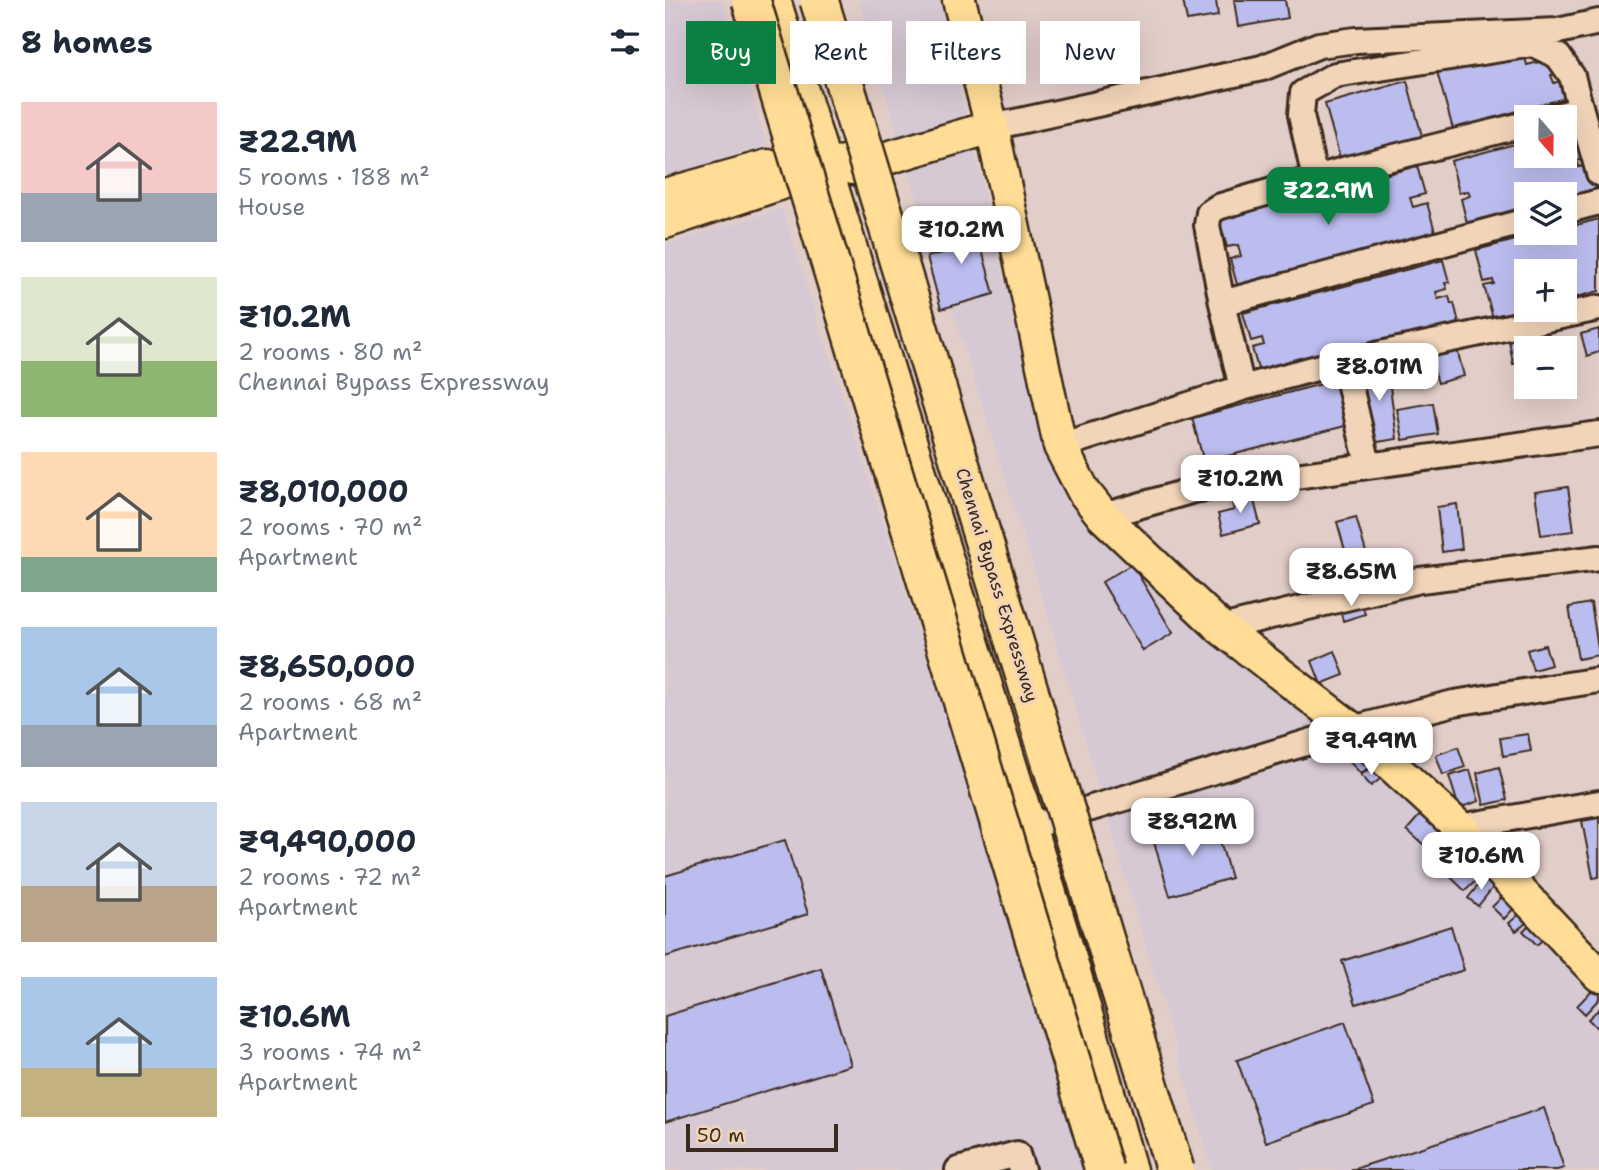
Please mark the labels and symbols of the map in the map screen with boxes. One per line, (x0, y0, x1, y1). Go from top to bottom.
north arrow (1514, 105, 1577, 168)
pin: ₹22.9M (1271, 168, 1385, 227)
pin: ₹10.2M (904, 206, 1018, 266)
pin: ₹8.01M (1322, 344, 1436, 403)
pin: ₹10.2M (1183, 456, 1297, 515)
street label: Chennai Bypass Expressway (950, 465, 1044, 705)
pin: ₹8.65M (1294, 548, 1408, 608)
pin: ₹9.49M (1314, 718, 1428, 777)
pin: ₹8.92M (1135, 798, 1249, 858)
pin: ₹10.6M (1424, 832, 1538, 892)
scale bar (686, 1121, 838, 1153)

